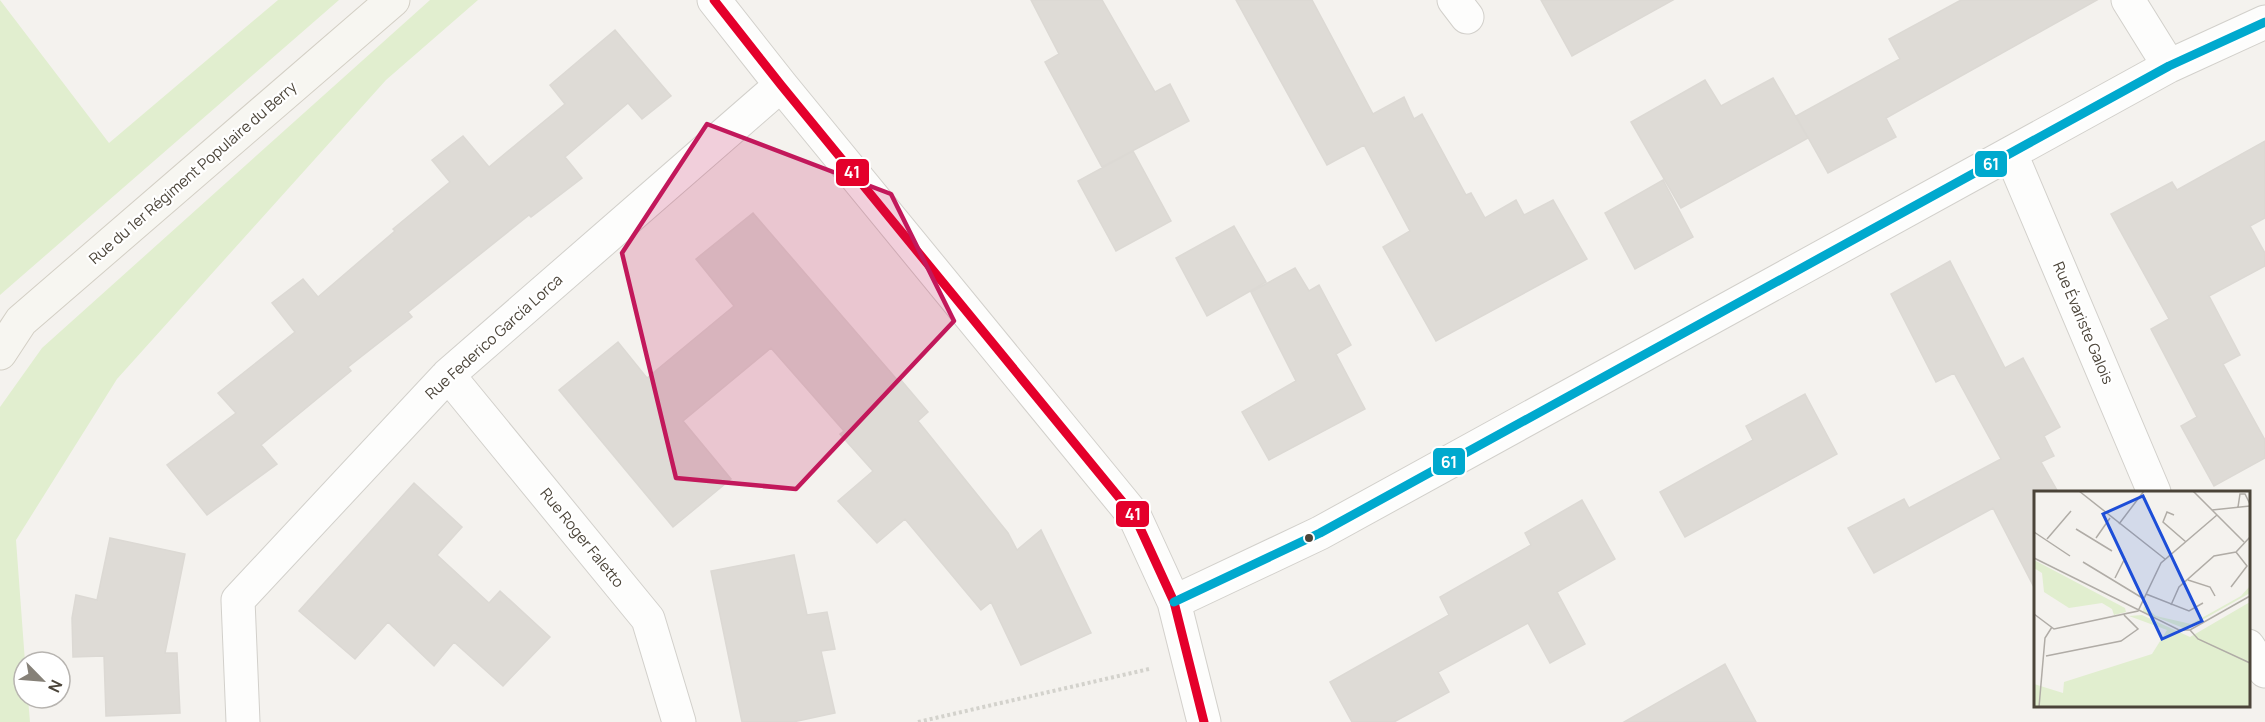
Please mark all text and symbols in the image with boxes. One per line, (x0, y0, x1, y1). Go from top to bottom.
street label: Rue du 1er Régiment Populaire du Berry (84, 76, 301, 269)
line badge: 61 (1974, 150, 2008, 178)
text: 61 (1983, 153, 1999, 175)
line badge: 41 (835, 158, 870, 187)
text: 41 (844, 161, 860, 183)
street label: Rue Évariste Galois (2048, 258, 2119, 387)
street label: Rue Federico García Lorca (420, 269, 567, 404)
line badge: 61 (1432, 447, 1466, 476)
text: 61 (1441, 451, 1457, 473)
street label: Rue Roger Faletto (536, 484, 629, 592)
inset map (2034, 491, 2250, 707)
line badge: 41 (1115, 500, 1150, 528)
text: 41 (1125, 503, 1141, 525)
unlabelled marker (1303, 532, 1315, 544)
north arrow (12, 650, 72, 710)
text: N (43, 676, 68, 696)

